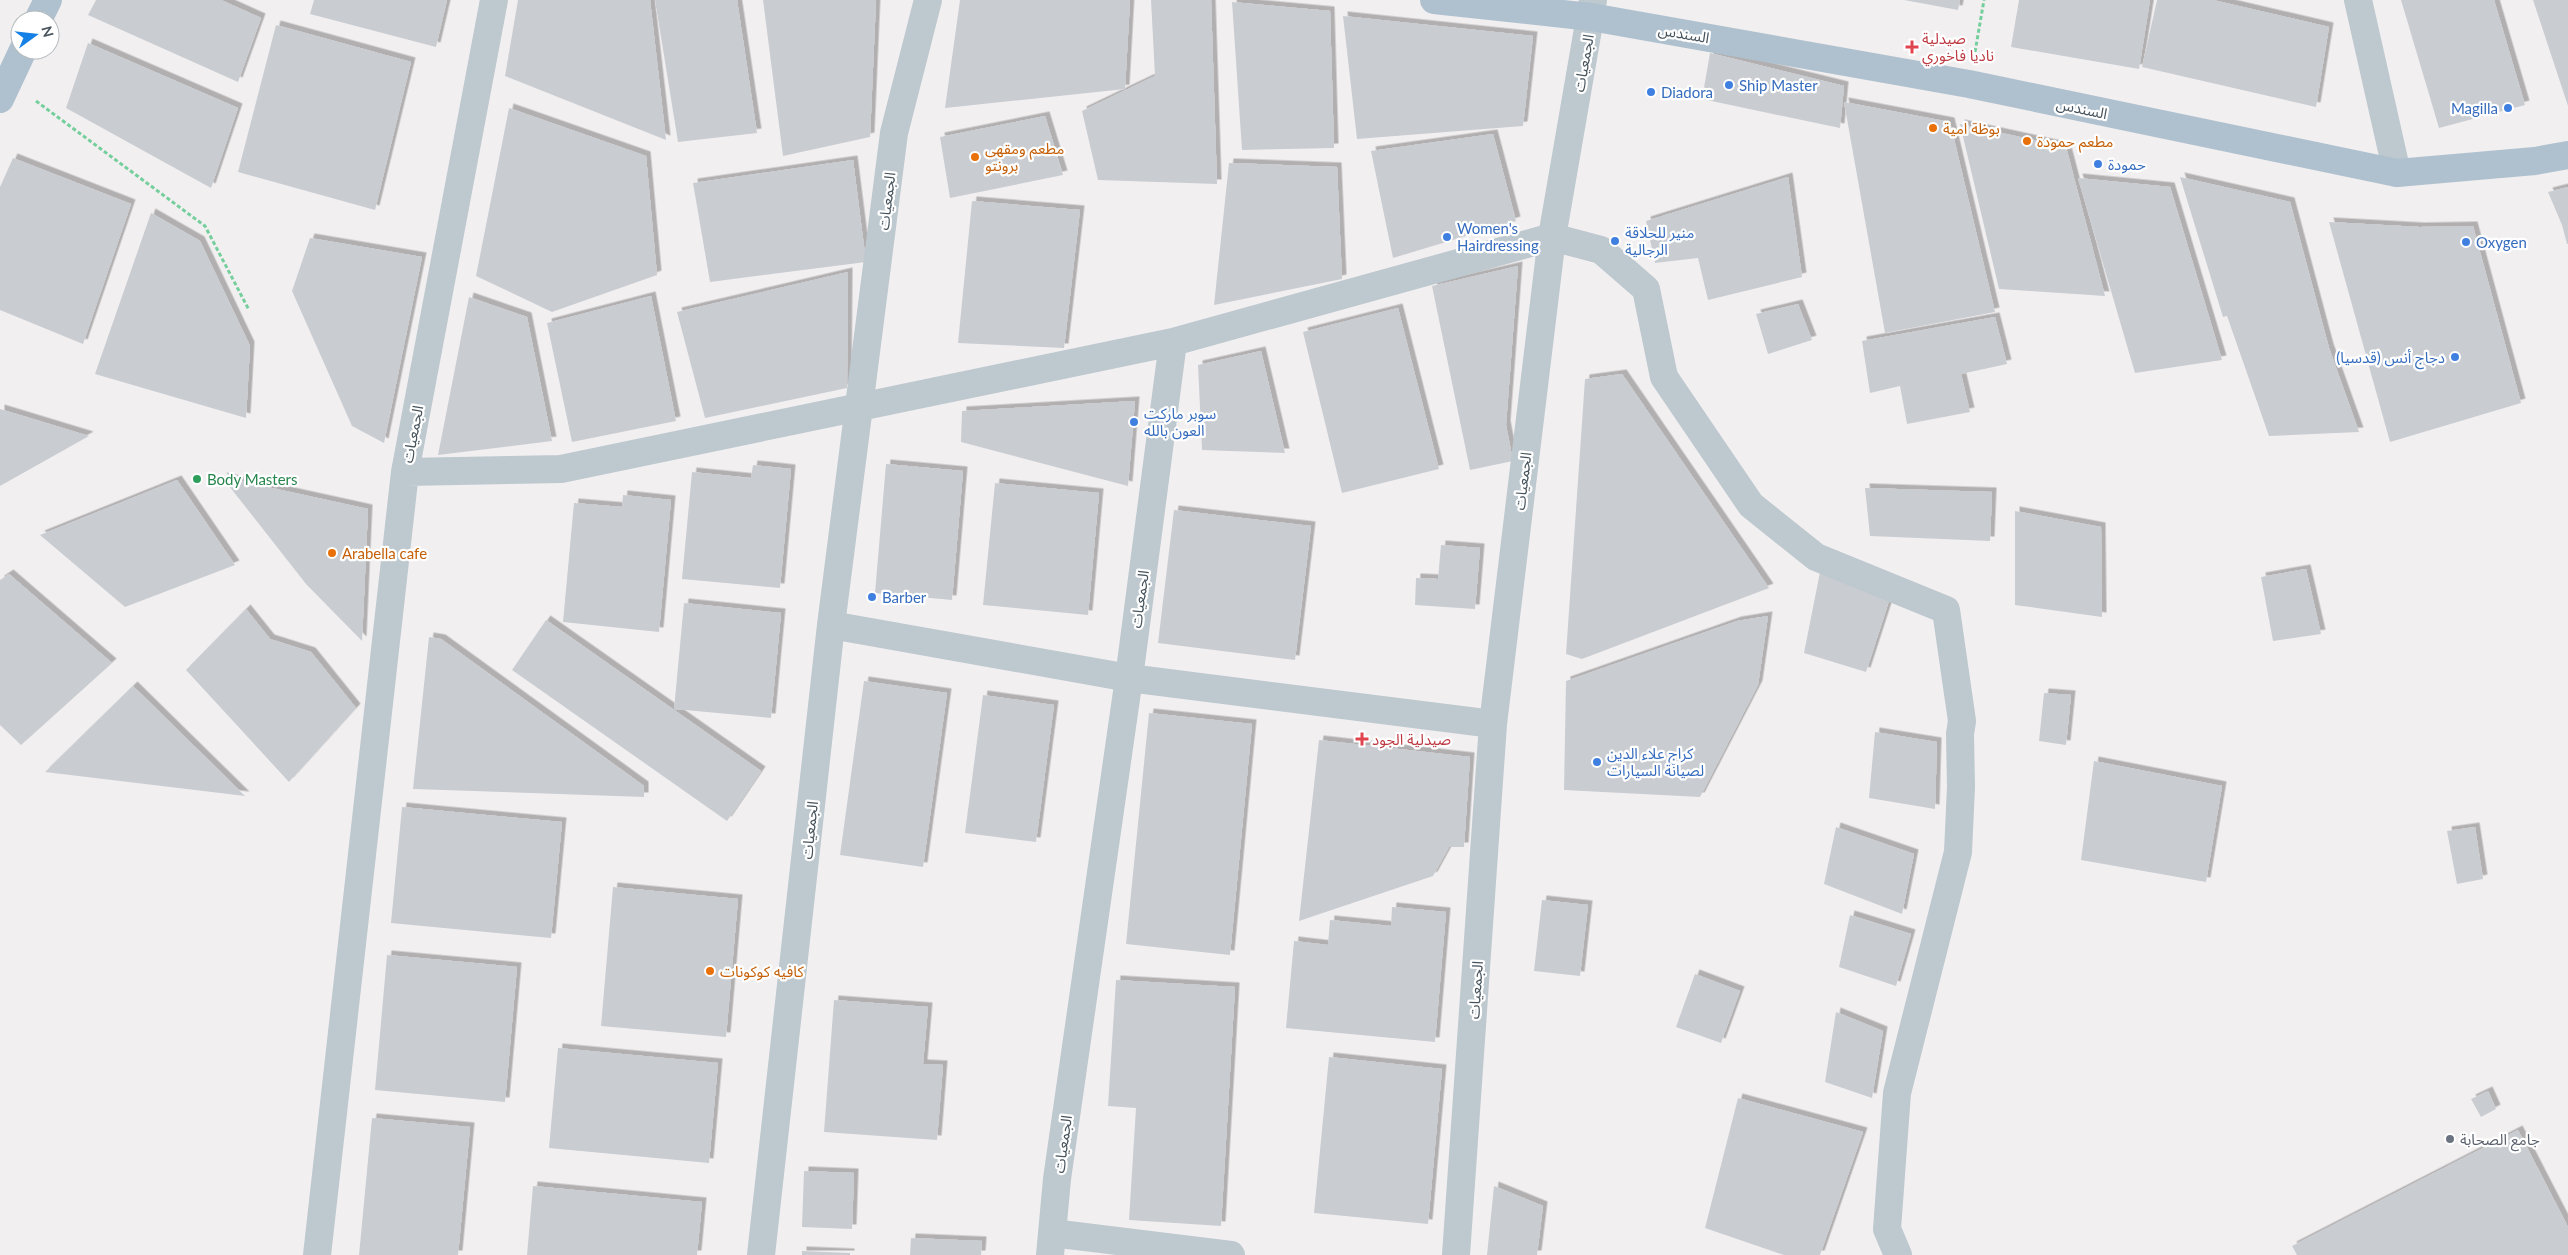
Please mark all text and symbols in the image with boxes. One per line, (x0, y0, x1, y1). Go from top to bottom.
north arrow (10, 10, 60, 60)
street label: السندس (1657, 20, 1711, 47)
text: N (38, 24, 58, 39)
place label: صيدلية ناديا فاخوري (1922, 29, 1994, 67)
street label: الجمعيات (1569, 33, 1597, 93)
marker: صيدلية ناديا فاخوري (1906, 41, 1918, 53)
place label: Ship Master (1739, 76, 1818, 94)
marker: Ship Master (1723, 79, 1735, 91)
place label: Diadora (1661, 83, 1713, 101)
marker: Diadora (1645, 86, 1657, 98)
street label: السندس (2055, 94, 2109, 123)
place label: Magilla (2451, 99, 2498, 117)
marker: Magilla (2502, 102, 2514, 114)
place label: بوظة امية (1943, 119, 2000, 138)
marker: بوظة امية (1927, 122, 1939, 134)
place label: مطعم حمودة (2037, 132, 2113, 153)
marker: مطعم حمودة (2021, 135, 2033, 147)
place label: مطعم ومقهى برونتو (985, 139, 1064, 175)
marker: مطعم ومقهى برونتو (969, 151, 981, 163)
place label: حمودة (2108, 155, 2146, 174)
marker: حمودة (2092, 158, 2104, 170)
street label: الجمعيات (874, 171, 899, 231)
place label: Women's Hairdressing (1457, 219, 1539, 254)
place label: منير للحلاقة الرجالية (1625, 223, 1694, 259)
marker: Women's Hairdressing (1441, 231, 1453, 243)
place label: Oxygen (2476, 233, 2527, 251)
marker: منير للحلاقة الرجالية (1609, 235, 1621, 247)
marker: Oxygen (2460, 236, 2472, 248)
place label: دجاج أنس (قدسيا) (2336, 348, 2445, 370)
marker: دجاج أنس (قدسيا) (2449, 351, 2461, 363)
street label: الجمعيات (398, 404, 426, 464)
place label: سوبر ماركت العون بالله (1144, 404, 1217, 440)
marker: سوبر ماركت العون بالله (1128, 416, 1140, 428)
street label: الجمعيات (1510, 451, 1535, 511)
place label: Body Masters (207, 470, 298, 488)
marker: Body Masters (191, 473, 203, 485)
place label: Arabella cafe (342, 544, 427, 562)
marker: Arabella cafe (326, 547, 338, 559)
street label: الجمعيات (1126, 569, 1152, 629)
place label: Barber (882, 588, 927, 606)
marker: Barber (866, 591, 878, 603)
place label: صيدلية الجود (1372, 730, 1451, 749)
marker: صيدلية الجود (1356, 733, 1368, 745)
place label: كراج علاء الدين لصيانة السيارات (1607, 744, 1704, 780)
marker: كراج علاء الدين لصيانة السيارات (1591, 756, 1603, 768)
street label: الجمعيات (797, 800, 821, 860)
street label: الجمعيات (1464, 960, 1486, 1020)
place label: كافيه كوكونات (720, 962, 805, 981)
marker: كافيه كوكونات (704, 965, 716, 977)
street label: الجمعيات (1049, 1114, 1075, 1174)
place label: جامع الصحابة (2460, 1130, 2540, 1152)
marker: جامع الصحابة (2444, 1133, 2456, 1145)

